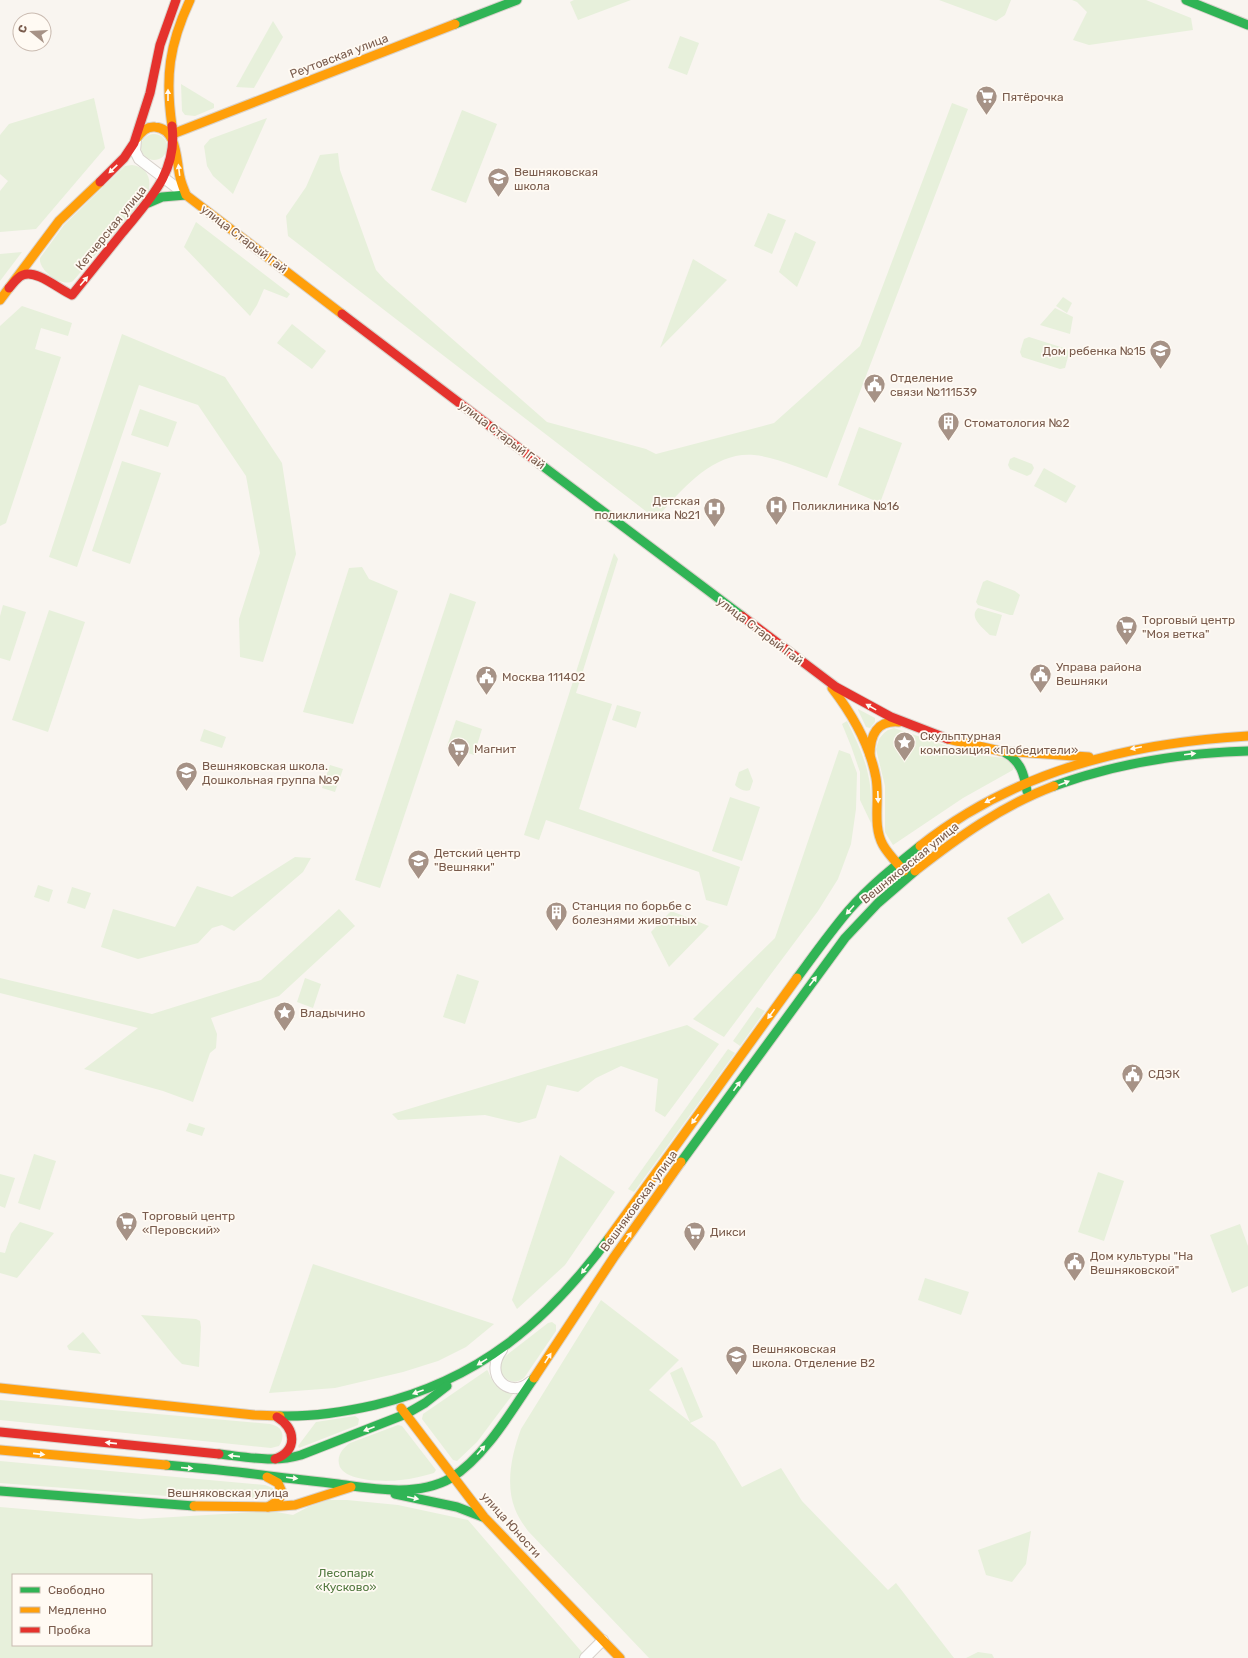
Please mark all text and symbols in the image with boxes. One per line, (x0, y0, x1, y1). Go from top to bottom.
north arrow (12, 12, 52, 52)
text: С (16, 23, 30, 35)
street label: Реутовская улица (288, 31, 390, 81)
supermarket icon: Пятёрочка (974, 84, 1000, 117)
one-way arrow (165, 88, 171, 101)
place label: Пятёрочка (1002, 90, 1064, 104)
one-way arrow (108, 164, 118, 173)
one-way arrow (176, 164, 182, 176)
place label: Вешняковская школа (514, 165, 598, 193)
school or university icon: Вешняковская школа (485, 166, 511, 199)
street label: Кетчерская улица (73, 183, 149, 273)
street label: улица Старый Гай (198, 202, 290, 276)
one-way arrow (80, 275, 89, 286)
school or university icon: Дом ребенка №15 (1148, 338, 1174, 371)
place label: Дом ребенка №15 (1042, 344, 1146, 358)
place label: Отделение связи №111539 (890, 371, 977, 399)
public building icon: Отделение связи №111539 (862, 372, 888, 405)
street label: улица Старый Гай (456, 398, 548, 472)
building icon: Стоматология №2 (935, 410, 961, 443)
place label: Стоматология №2 (964, 416, 1069, 430)
hospital icon: Поликлиника №16 (763, 493, 789, 526)
place label: Детская поликлиника №21 (594, 494, 700, 522)
hospital icon: Детская поликлиника №21 (702, 495, 728, 528)
place label: Поликлиника №16 (792, 499, 899, 513)
street label: улица Старый Гай (714, 594, 806, 668)
place label: Торговый центр "Моя ветка" (1142, 613, 1235, 641)
supermarket icon: Торговый центр "Моя ветка" (1113, 614, 1139, 647)
place label: Управа района Вешняки (1056, 660, 1142, 688)
public building icon: Управа района Вешняки (1027, 661, 1053, 694)
public building icon: Москва 111402 (474, 664, 500, 697)
place label: Москва 111402 (502, 670, 585, 684)
one-way arrow (865, 704, 876, 710)
place label: Скульптурная композиция «Победители» (920, 729, 1078, 757)
place icon: Скульптурная композиция «Победители» (892, 730, 918, 763)
supermarket icon: Магнит (446, 736, 472, 769)
place label: Магнит (474, 742, 516, 756)
one-way arrow (1130, 746, 1142, 752)
one-way arrow (1184, 751, 1196, 757)
place label: Вешняковская школа. Дошкольная группа №9 (202, 759, 340, 787)
school or university icon: Вешняковская школа. Дошкольная группа №9 (174, 760, 200, 793)
one-way arrow (1058, 779, 1070, 785)
one-way arrow (875, 791, 881, 804)
one-way arrow (985, 797, 996, 804)
street label: Вешняковская улица (858, 819, 962, 907)
place label: Детский центр "Вешняки" (434, 846, 521, 874)
school or university icon: Детский центр "Вешняки" (406, 847, 432, 880)
place label: Станция по борьбе с болезнями животных (572, 899, 697, 927)
building icon: Станция по борьбе с болезнями животных (543, 900, 569, 933)
one-way arrow (845, 905, 854, 915)
one-way arrow (809, 975, 818, 986)
place icon: Владычино (271, 1000, 297, 1033)
place label: Владычино (300, 1006, 366, 1020)
one-way arrow (767, 1008, 775, 1019)
public building icon: СДЭК (1119, 1061, 1145, 1094)
place label: СДЭК (1148, 1067, 1180, 1081)
one-way arrow (733, 1080, 741, 1091)
one-way arrow (691, 1114, 699, 1124)
street label: Вешняковская улица (598, 1148, 680, 1254)
place label: Торговый центр «Перовский» (142, 1209, 235, 1237)
supermarket icon: Торговый центр «Перовский» (113, 1210, 139, 1243)
supermarket icon: Дикси (682, 1219, 708, 1252)
place label: Дикси (710, 1225, 746, 1239)
one-way arrow (624, 1231, 632, 1242)
place label: Дом культуры "На Вешняковской" (1090, 1249, 1193, 1277)
public building icon: Дом культуры "На Вешняковской" (1061, 1250, 1087, 1283)
one-way arrow (581, 1264, 589, 1275)
place label: Вешняковская школа. Отделение В2 (752, 1342, 875, 1370)
school or university icon: Вешняковская школа. Отделение В2 (723, 1343, 749, 1376)
one-way arrow (544, 1352, 551, 1364)
one-way arrow (476, 1358, 487, 1366)
one-way arrow (412, 1389, 424, 1395)
one-way arrow (363, 1426, 375, 1432)
one-way arrow (105, 1440, 117, 1447)
one-way arrow (477, 1445, 486, 1455)
one-way arrow (33, 1450, 45, 1457)
one-way arrow (228, 1452, 240, 1459)
one-way arrow (181, 1464, 193, 1471)
one-way arrow (286, 1475, 298, 1481)
street label: Вешняковская улица (167, 1486, 289, 1500)
street label: улица Юности (478, 1489, 544, 1561)
one-way arrow (407, 1495, 420, 1501)
park label: Лесопарк «Кусково» (315, 1566, 377, 1594)
legend (12, 1574, 152, 1646)
text: Свободно (48, 1583, 105, 1597)
text: Медленно (48, 1603, 107, 1617)
text: Пробка (48, 1623, 91, 1637)

